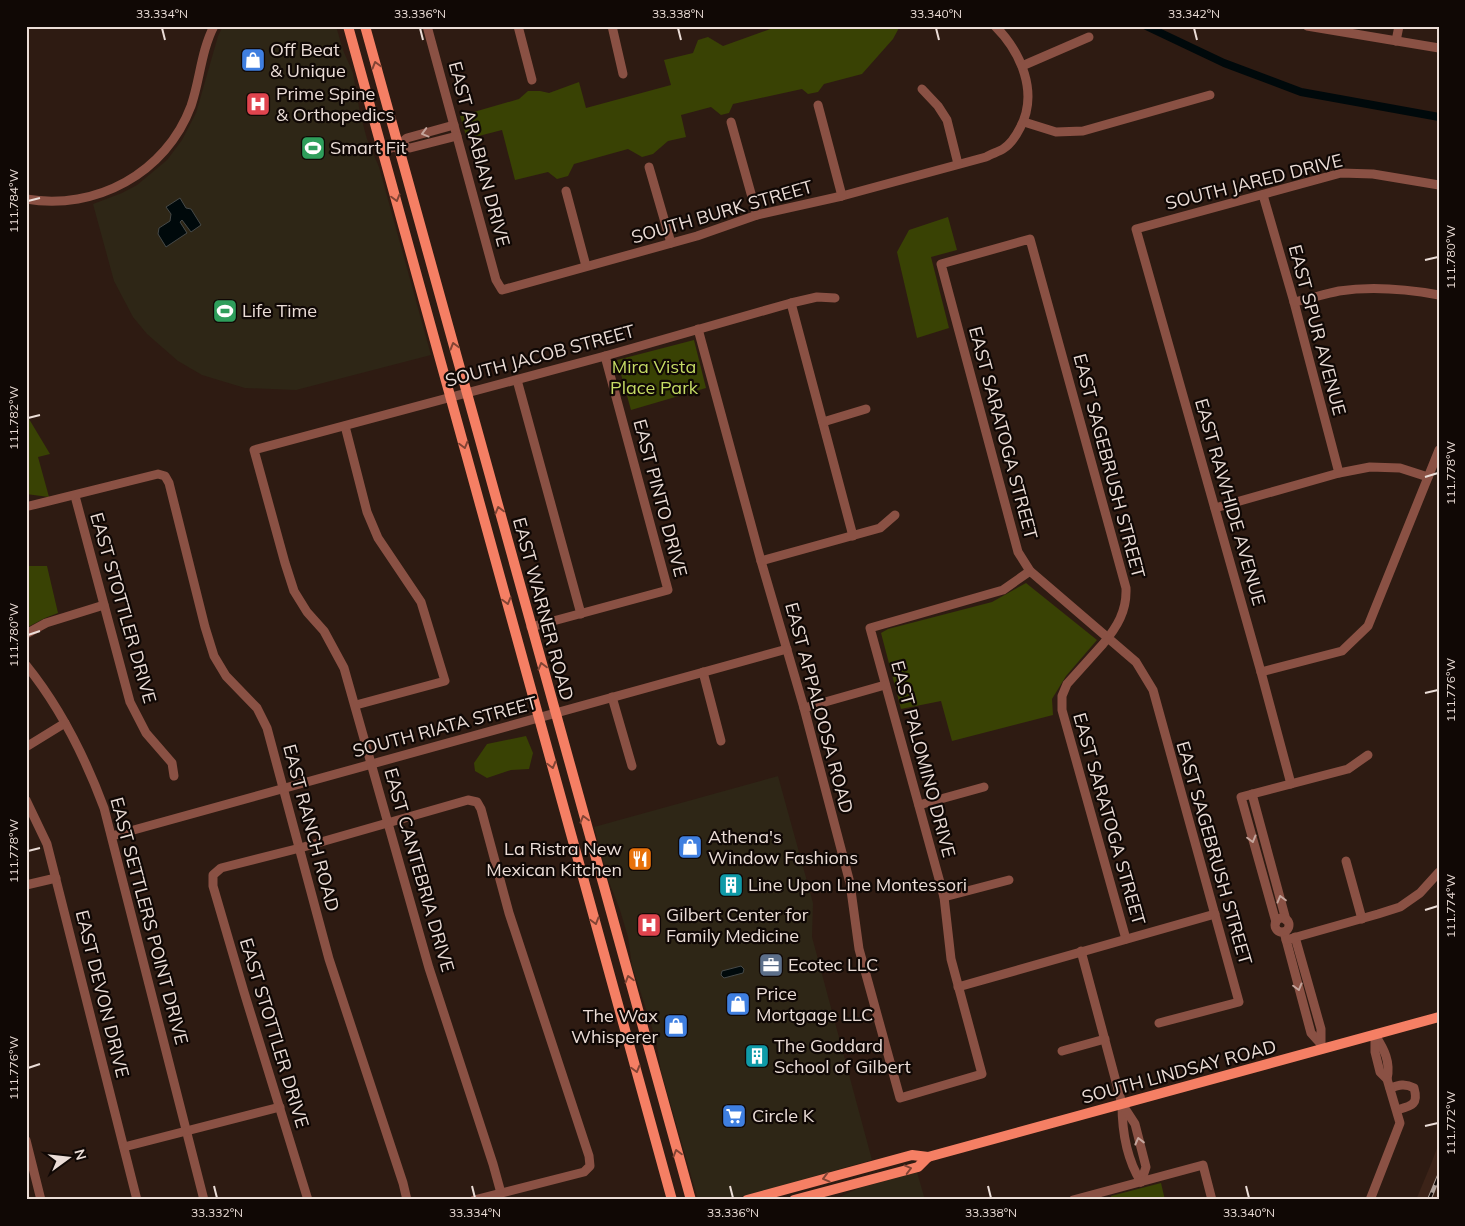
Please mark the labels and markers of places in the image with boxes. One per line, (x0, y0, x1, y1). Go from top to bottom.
place label: Off Beat & Unique (270, 38, 346, 82)
shop icon: Off Beat & Unique (240, 47, 266, 73)
place label: Prime Spine & Orthopedics (276, 82, 394, 126)
hospital icon: Prime Spine & Orthopedics (245, 91, 271, 117)
sports icon: Smart Fit (300, 135, 326, 161)
place label: Smart Fit (330, 136, 407, 159)
sports icon: Life Time (212, 298, 238, 324)
place label: Life Time (242, 299, 317, 322)
place label: Athena's Window Fashions (708, 825, 858, 869)
shop icon: Athena's Window Fashions (677, 834, 703, 860)
place label: La Ristra New Mexican Kitchen (486, 837, 622, 881)
restaurant icon: La Ristra New Mexican Kitchen (627, 846, 653, 872)
building icon: Line Upon Line Montessori (718, 872, 744, 898)
place label: Line Upon Line Montessori (748, 873, 967, 896)
place label: Gilbert Center for Family Medicine (666, 903, 809, 947)
hospital icon: Gilbert Center for Family Medicine (636, 912, 662, 938)
office icon: Ecotec LLC (758, 952, 784, 978)
place label: Ecotec LLC (788, 953, 878, 976)
place label: Price Mortgage LLC (756, 982, 873, 1026)
shop icon: Price Mortgage LLC (725, 991, 751, 1017)
place label: The Wax Whisperer (571, 1004, 658, 1048)
shop icon: The Wax Whisperer (663, 1013, 689, 1039)
place label: The Goddard School of Gilbert (774, 1034, 911, 1078)
building icon: The Goddard School of Gilbert (744, 1043, 770, 1069)
supermarket icon: Circle K (721, 1103, 747, 1129)
place label: Circle K (752, 1104, 815, 1127)

